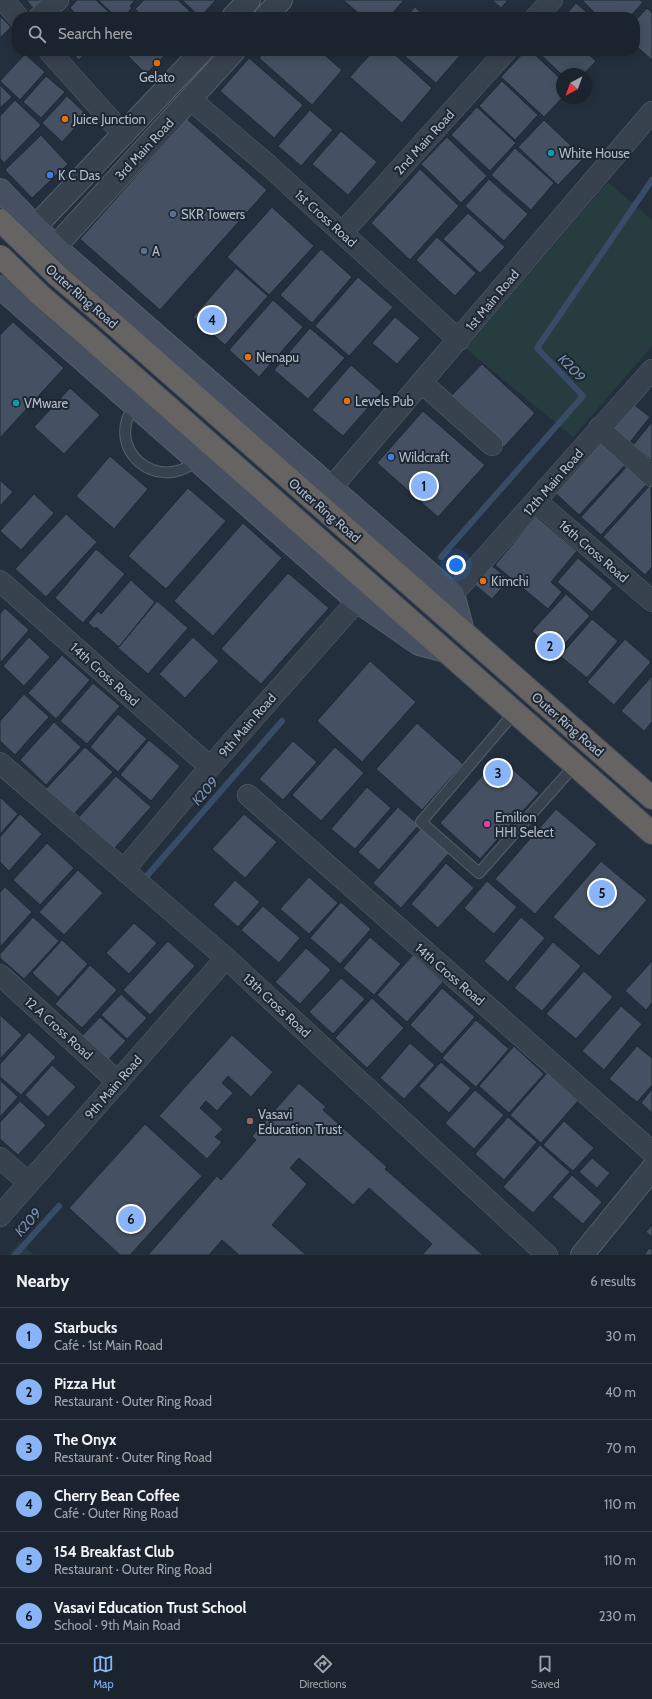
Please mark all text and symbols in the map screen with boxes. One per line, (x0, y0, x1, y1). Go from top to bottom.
search box (12, 12, 640, 56)
icon: search (26, 23, 48, 45)
text: Search here (58, 25, 133, 43)
marker: Gelato (152, 58, 162, 68)
north arrow (556, 68, 592, 104)
place label: Gelato (139, 69, 175, 85)
street label: 2nd Main Road (391, 106, 457, 178)
place label: Juice Junction (72, 111, 146, 127)
marker: Juice Junction (60, 114, 70, 124)
street label: 3rd Main Road (111, 115, 177, 183)
place label: White House (559, 145, 630, 161)
marker: White House (546, 148, 556, 158)
place label: K C Das (58, 167, 101, 183)
marker: K C Das (45, 170, 55, 180)
street label: 1st Cross Road (292, 186, 360, 250)
place label: SKR Towers (181, 206, 246, 222)
marker: SKR Towers (168, 209, 178, 219)
place label: A (152, 243, 160, 259)
marker: A (139, 246, 149, 256)
street label: Outer Ring Road (43, 260, 121, 332)
street label: 1st Main Road (462, 266, 522, 334)
pin: 4 (199, 305, 225, 335)
place label: Nenapu (256, 349, 299, 365)
water label: K209 (554, 350, 590, 386)
marker: Nenapu (243, 352, 253, 362)
place label: Levels Pub (355, 393, 414, 409)
place label: VMware (24, 395, 69, 411)
marker: Levels Pub (342, 396, 352, 406)
marker: VMware (11, 398, 21, 408)
street label: 12th Main Road (520, 445, 586, 519)
place label: Wildcraft (399, 449, 450, 465)
marker: Wildcraft (386, 452, 396, 462)
pin: 1 (411, 471, 437, 501)
street label: Outer Ring Road (286, 474, 364, 546)
street label: 16th Cross Road (556, 516, 632, 586)
your location (446, 555, 466, 575)
place label: Kimchi (491, 573, 529, 589)
marker: Kimchi (478, 576, 488, 586)
pin: 2 (537, 631, 563, 661)
street label: 14th Cross Road (67, 639, 143, 709)
street label: Outer Ring Road (529, 688, 607, 760)
street label: 9th Main Road (215, 690, 279, 760)
pin: 3 (485, 758, 511, 788)
water label: K209 (188, 773, 222, 809)
place label: Emilion HHI Select (495, 809, 554, 840)
marker: Emilion HHI Select (482, 819, 492, 829)
pin: 5 (589, 878, 615, 908)
street label: 14th Cross Road (412, 939, 488, 1009)
street label: 13th Cross Road (240, 970, 314, 1040)
street label: 12 A Cross Road (22, 993, 96, 1063)
street label: 9th Main Road (81, 1052, 145, 1122)
place label: Vasavi Education Trust (258, 1106, 343, 1137)
marker: Vasavi Education Trust (245, 1116, 255, 1126)
water label: K209 (11, 1204, 45, 1240)
pin: 6 (118, 1204, 144, 1234)
text: Nearby (16, 1271, 69, 1291)
text: 6 results (590, 1273, 636, 1289)
text: Starbucks (54, 1319, 117, 1337)
text: 1 (27, 1328, 31, 1344)
text: 30 m (606, 1328, 636, 1344)
text: Café · 1st Main Road (54, 1337, 163, 1353)
text: Pizza Hut (54, 1375, 116, 1393)
text: 2 (26, 1384, 32, 1400)
text: 40 m (605, 1384, 636, 1400)
text: Restaurant · Outer Ring Road (54, 1393, 212, 1409)
text: The Onyx (54, 1431, 116, 1449)
text: 3 (25, 1440, 33, 1456)
text: 70 m (606, 1440, 636, 1456)
text: Restaurant · Outer Ring Road (54, 1449, 212, 1465)
text: Cherry Bean Coffee (54, 1487, 180, 1505)
text: 4 (25, 1496, 33, 1512)
text: 110 m (604, 1496, 636, 1512)
text: Café · Outer Ring Road (54, 1505, 178, 1521)
text: 154 Breakfast Club (54, 1543, 174, 1561)
text: 5 (26, 1552, 32, 1568)
text: 110 m (604, 1552, 636, 1568)
text: Restaurant · Outer Ring Road (54, 1561, 212, 1577)
text: Vasavi Education Trust School (54, 1599, 246, 1617)
text: 6 (25, 1608, 33, 1624)
text: 230 m (599, 1608, 636, 1624)
text: School · 9th Main Road (54, 1617, 180, 1633)
tab: Map (92, 1653, 114, 1691)
tab: Directions (299, 1653, 346, 1691)
tab: Saved (531, 1653, 560, 1691)

